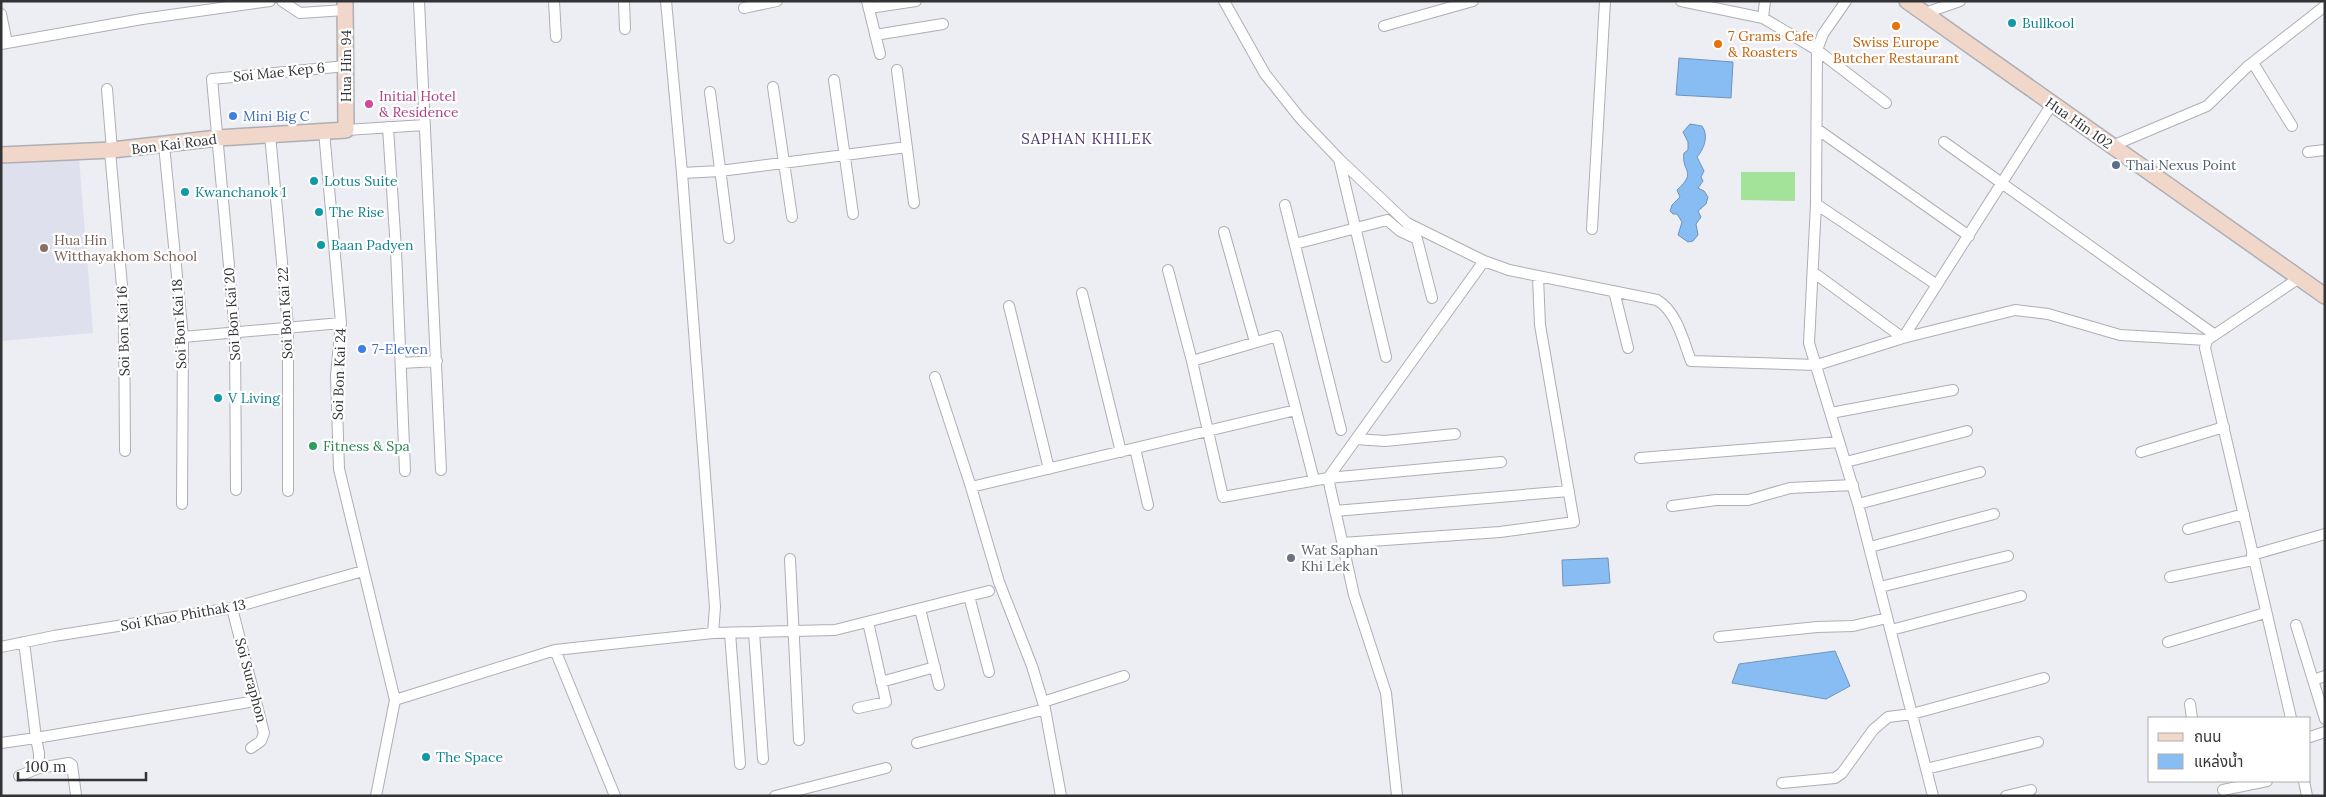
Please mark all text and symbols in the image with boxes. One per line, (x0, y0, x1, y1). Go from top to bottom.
place label: Bullkool (2022, 14, 2074, 32)
marker: Bullkool (2006, 17, 2018, 29)
marker: Swiss Europe Butcher Restaurant (1890, 20, 1902, 32)
place label: 7 Grams Cafe & Roasters (1728, 27, 1814, 61)
street label: Hua Hin 94 (337, 29, 355, 102)
place label: Swiss Europe Butcher Restaurant (1833, 33, 1960, 67)
marker: 7 Grams Cafe & Roasters (1712, 38, 1724, 50)
street label: Soi Mae Kep 6 (232, 58, 326, 86)
place label: Initial Hotel & Residence (379, 87, 459, 121)
street label: Hua Hin 102 (2042, 93, 2116, 153)
marker: Initial Hotel & Residence (363, 98, 375, 110)
place label: Mini Big C (243, 107, 310, 125)
marker: Mini Big C (227, 110, 239, 122)
district label: SAPHAN KHILEK (1021, 129, 1153, 148)
street label: Bon Kai Road (130, 130, 218, 158)
place label: Thai Nexus Point (2126, 156, 2237, 174)
marker: Thai Nexus Point (2110, 159, 2122, 171)
place label: Lotus Suite (324, 172, 398, 190)
marker: Lotus Suite (308, 175, 320, 187)
place label: Kwanchanok 1 (195, 183, 287, 201)
marker: Kwanchanok 1 (179, 186, 191, 198)
place label: The Rise (329, 203, 385, 221)
marker: The Rise (313, 206, 325, 218)
place label: Hua Hin Witthayakhom School (54, 231, 197, 265)
place label: Baan Padyen (331, 236, 414, 254)
marker: Baan Padyen (315, 239, 327, 251)
marker: Hua Hin Witthayakhom School (38, 242, 50, 254)
street label: Soi Bon Kai 22 (274, 266, 296, 360)
street label: Soi Bon Kai 20 (220, 267, 244, 361)
street label: Soi Bon Kai 18 (168, 278, 190, 370)
street label: Soi Bon Kai 16 (112, 286, 134, 376)
street label: Soi Bon Kai 24 (328, 327, 350, 420)
place label: 7-Eleven (372, 340, 428, 358)
marker: 7-Eleven (356, 343, 368, 355)
place label: V Living (227, 389, 280, 407)
marker: V Living (212, 392, 224, 404)
place label: Fitness & Spa (323, 437, 410, 455)
marker: Fitness & Spa (307, 440, 319, 452)
place label: Wat Saphan Khi Lek (1301, 541, 1379, 575)
marker: Wat Saphan Khi Lek (1285, 552, 1297, 564)
street label: Soi Khao Phithak 13 (119, 595, 247, 635)
street label: Soi Suraphon (231, 636, 271, 725)
legend (2148, 717, 2311, 782)
text: ถนน (2194, 727, 2221, 746)
place label: The Space (436, 748, 503, 766)
scale bar (18, 750, 145, 782)
marker: The Space (420, 751, 432, 763)
text: แหล่งน้ำ (2194, 751, 2243, 771)
text: 100 m (25, 757, 66, 776)

